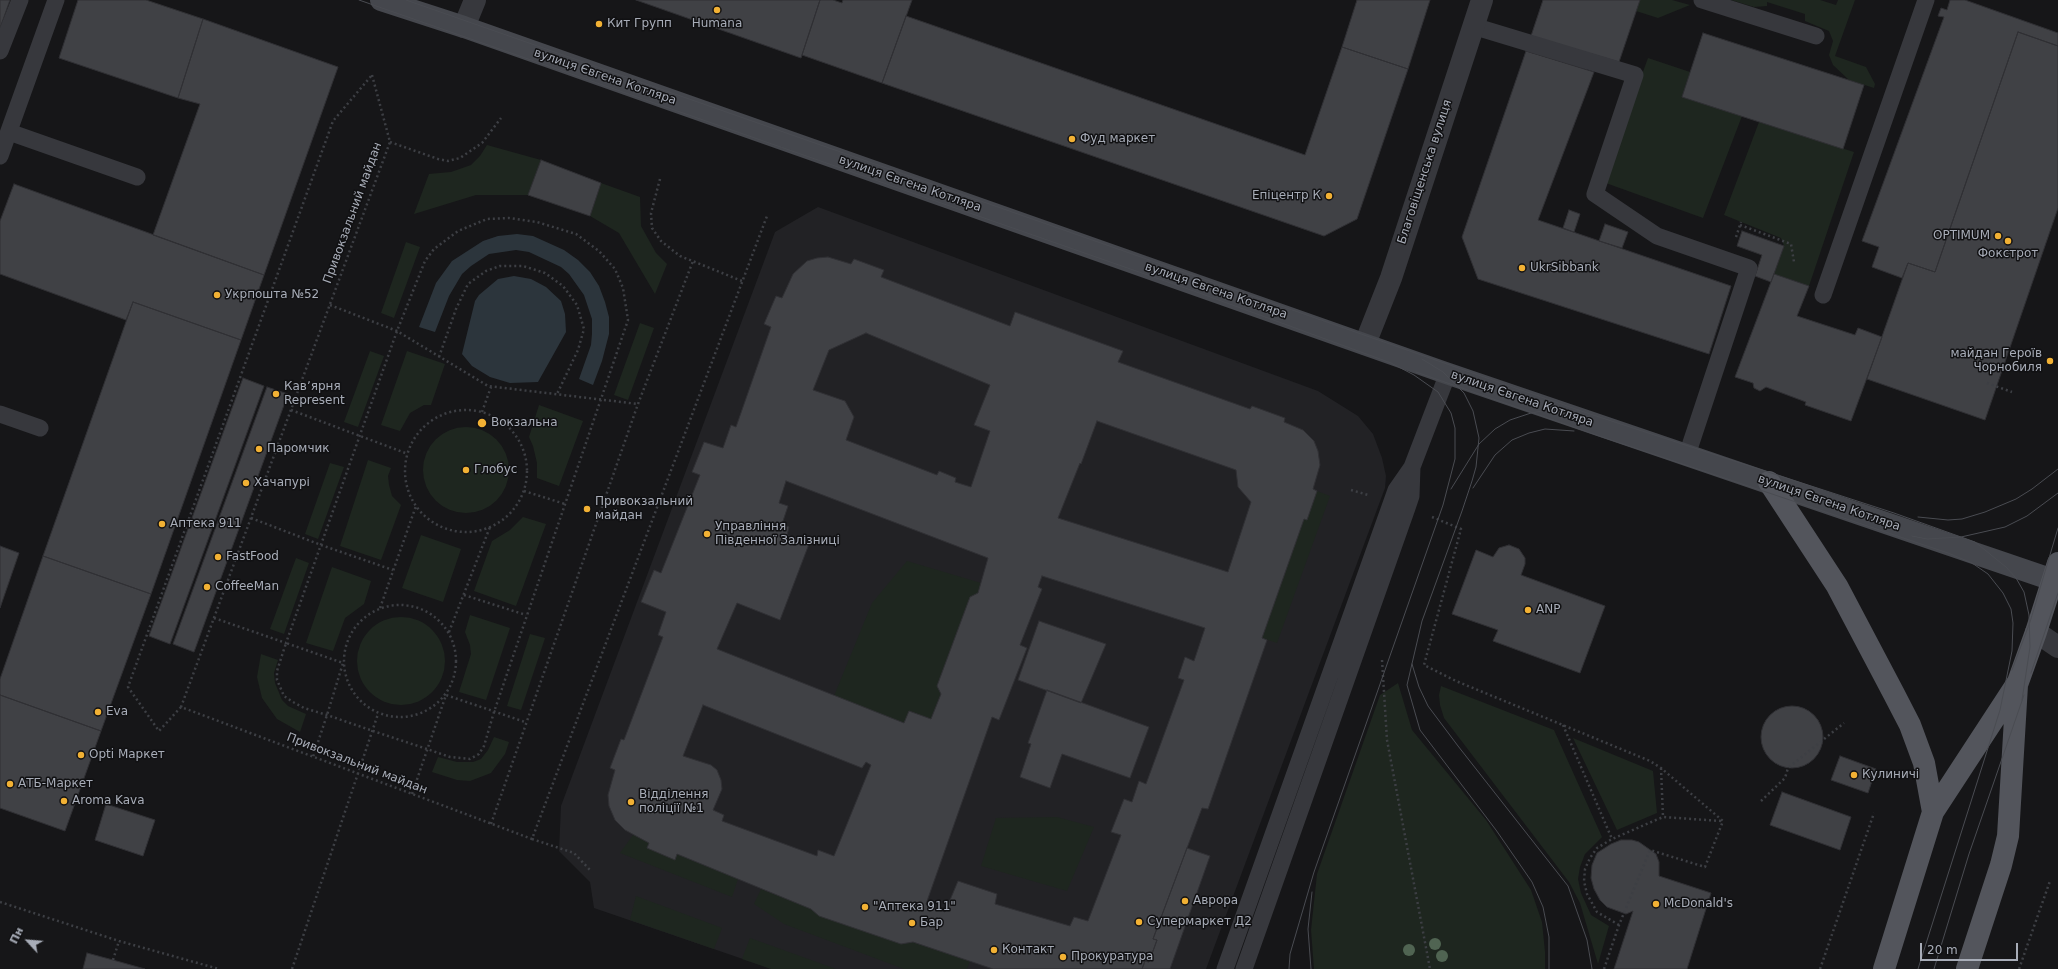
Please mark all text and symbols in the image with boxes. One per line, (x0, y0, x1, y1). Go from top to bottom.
marker: Humana (712, 5, 722, 15)
place label: Кит Групп (607, 17, 672, 31)
place label: Humana (692, 17, 742, 31)
marker: Кит Групп (594, 19, 604, 29)
street label: вулиця Євгена Котляра (532, 46, 678, 108)
street label: Благовіщенська вулиця (1395, 98, 1455, 246)
place label: Фуд маркет (1080, 132, 1155, 146)
marker: Фуд маркет (1067, 134, 1077, 144)
street label: Привокзальний майдан (321, 140, 385, 286)
street label: вулиця Євгена Котляра (837, 153, 983, 215)
place label: Епіцентр К (1252, 189, 1321, 203)
marker: Епіцентр К (1324, 191, 1334, 201)
place label: OPTIMUM (1933, 229, 1990, 243)
marker: OPTIMUM (1993, 231, 2003, 241)
marker: Фокстрот (2003, 236, 2013, 246)
place label: Фокстрот (1978, 247, 2038, 261)
street label: вулиця Євгена Котляра (1143, 260, 1289, 322)
place label: UkrSibbank (1530, 261, 1599, 275)
marker: UkrSibbank (1517, 263, 1527, 273)
place label: Укрпошта №52 (225, 288, 319, 302)
marker: Укрпошта №52 (212, 290, 222, 300)
place label: майдан Героїв Чорнобиля (1950, 347, 2042, 375)
marker: майдан Героїв Чорнобиля (2045, 356, 2055, 366)
street label: вулиця Євгена Котляра (1449, 368, 1595, 430)
place label: Кавʼярня Represent (284, 380, 345, 408)
marker: Кавʼярня Represent (271, 389, 281, 399)
place label: Вокзальна (491, 416, 557, 430)
marker: Вокзальна (476, 417, 488, 429)
place label: Паромчик (267, 442, 330, 456)
marker: Паромчик (254, 444, 264, 454)
place label: Глобус (474, 463, 517, 477)
marker: Глобус (461, 465, 471, 475)
street label: вулиця Євгена Котляра (1756, 472, 1902, 534)
place label: Хачапурі (254, 476, 310, 490)
marker: Хачапурі (241, 478, 251, 488)
place label: Привокзальний майдан (595, 495, 693, 523)
marker: Привокзальний майдан (582, 504, 592, 514)
place label: Аптека 911 (170, 517, 242, 531)
marker: Аптека 911 (157, 519, 167, 529)
place label: Управління Південної Залізниці (715, 520, 840, 548)
marker: Управління Південної Залізниці (702, 529, 712, 539)
place label: FastFood (226, 550, 279, 564)
marker: FastFood (213, 552, 223, 562)
place label: CoffeeMan (215, 580, 279, 594)
marker: CoffeeMan (202, 582, 212, 592)
place label: ANP (1536, 603, 1560, 617)
marker: ANP (1523, 605, 1533, 615)
place label: Eva (106, 705, 128, 719)
marker: Eva (93, 707, 103, 717)
street label: Привокзальний майдан (285, 730, 429, 798)
place label: Opti Маркет (89, 748, 165, 762)
marker: Opti Маркет (76, 750, 86, 760)
place label: Кулиничі (1862, 768, 1919, 782)
marker: Кулиничі (1849, 770, 1859, 780)
place label: АТБ-Маркет (18, 777, 93, 791)
marker: АТБ-Маркет (5, 779, 15, 789)
place label: Відділення поліції №1 (639, 788, 708, 816)
place label: Aroma Kava (72, 794, 145, 808)
marker: Aroma Kava (59, 796, 69, 806)
marker: Відділення поліції №1 (626, 797, 636, 807)
place label: Аврора (1193, 894, 1238, 908)
marker: Аврора (1180, 896, 1190, 906)
place label: McDonald's (1664, 897, 1733, 911)
marker: McDonald's (1651, 899, 1661, 909)
place label: "Аптека 911" (873, 900, 956, 914)
marker: "Аптека 911" (860, 902, 870, 912)
place label: Супермаркет Д2 (1147, 915, 1252, 929)
place label: Бар (920, 916, 943, 930)
marker: Супермаркет Д2 (1134, 917, 1144, 927)
marker: Бар (907, 918, 917, 928)
north arrow (8, 921, 48, 961)
text: Пн (7, 925, 26, 946)
scale bar (1922, 935, 2020, 961)
place label: Контакт (1002, 943, 1054, 957)
text: 20 m (1927, 943, 1958, 957)
marker: Контакт (989, 945, 999, 955)
place label: Прокуратура (1071, 950, 1153, 964)
marker: Прокуратура (1058, 952, 1068, 962)

